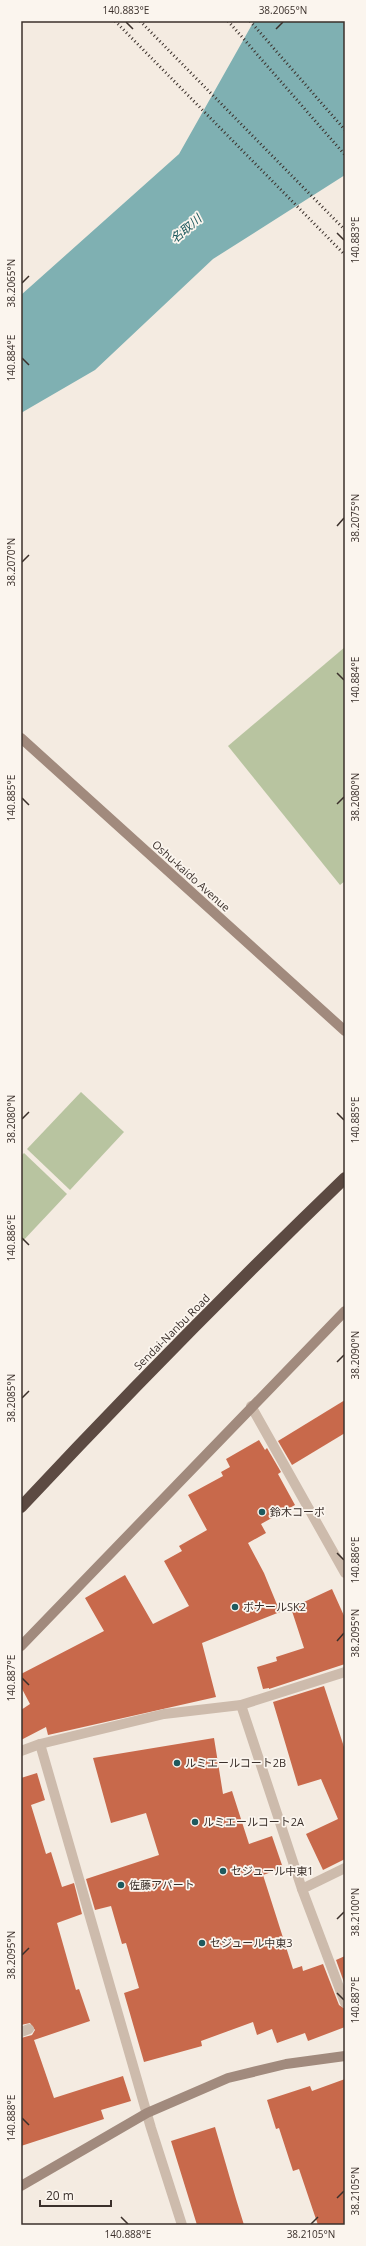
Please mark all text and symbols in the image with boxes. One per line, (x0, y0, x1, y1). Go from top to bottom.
text: 140.883°E (103, 3, 149, 17)
text: 38.2065°N (259, 3, 307, 17)
water label: 名取川 (167, 209, 206, 247)
text: 140.883°E (348, 217, 362, 263)
text: 38.2065°N (4, 259, 18, 307)
text: 140.884°E (4, 335, 18, 381)
text: 38.2075°N (348, 494, 362, 542)
text: 38.2070°N (4, 538, 18, 586)
text: 140.884°E (348, 657, 362, 703)
text: 38.2080°N (348, 773, 362, 821)
text: 140.885°E (4, 775, 18, 821)
street label: Oshu-kaido Avenue (149, 837, 234, 915)
text: 38.2080°N (4, 1095, 18, 1143)
text: 140.885°E (348, 1097, 362, 1143)
text: 140.886°E (4, 1215, 18, 1261)
street label: Sendai-Nanbu Road (130, 1290, 213, 1373)
text: 38.2090°N (348, 1331, 362, 1379)
text: 38.2085°N (4, 1374, 18, 1422)
place label: 鈴木コーポ (270, 1504, 325, 1519)
marker: 鈴木コーポ (257, 1507, 267, 1517)
text: 140.886°E (348, 1537, 362, 1583)
place label: ボナールSK2 (243, 1599, 306, 1614)
marker: ボナールSK2 (230, 1602, 240, 1612)
text: 38.2095°N (348, 1609, 362, 1657)
text: 140.887°E (4, 1655, 18, 1701)
place label: ルミエールコート2B (185, 1755, 286, 1770)
marker: ルミエールコート2B (172, 1758, 182, 1768)
place label: ルミエールコート2A (203, 1814, 304, 1829)
marker: ルミエールコート2A (190, 1817, 200, 1827)
place label: セジュール中東1 (231, 1863, 314, 1878)
marker: セジュール中東1 (218, 1866, 228, 1876)
place label: 佐藤アパート (129, 1877, 195, 1892)
marker: 佐藤アパート (116, 1880, 126, 1890)
text: 38.2100°N (348, 1888, 362, 1936)
text: 38.2095°N (4, 1931, 18, 1979)
place label: セジュール中東3 (210, 1935, 293, 1950)
marker: セジュール中東3 (197, 1938, 207, 1948)
text: 140.887°E (348, 1977, 362, 2023)
text: 140.888°E (4, 2095, 18, 2141)
text: 38.2105°N (348, 2167, 362, 2215)
scale bar (40, 2182, 111, 2208)
text: 20 m (46, 2187, 74, 2204)
text: 140.888°E (105, 2227, 151, 2241)
text: 38.2105°N (287, 2227, 335, 2241)

